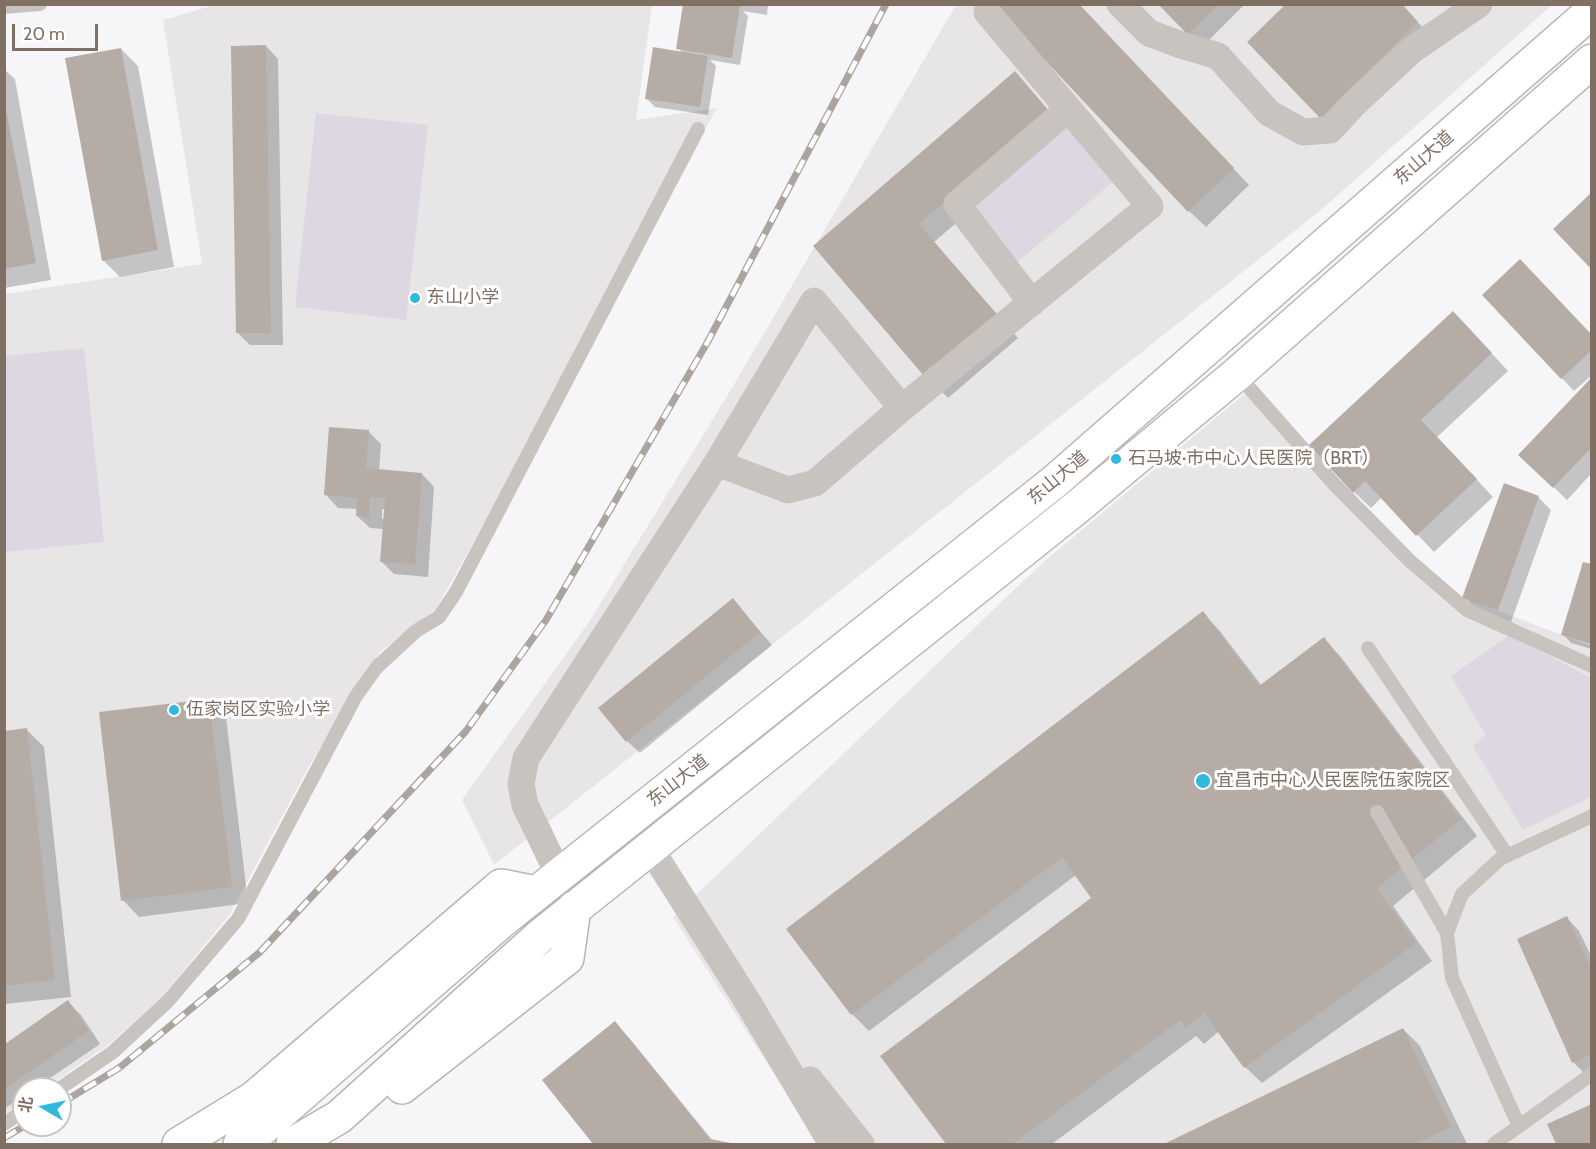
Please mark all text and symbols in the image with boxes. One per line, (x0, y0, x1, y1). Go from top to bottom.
scale bar (15, 12, 100, 50)
text: 20 m (23, 23, 65, 45)
street label: 东山大道 (1390, 126, 1458, 190)
place label: 东山小学 (427, 287, 499, 309)
marker: 东山小学 (408, 291, 422, 305)
street label: 东山大道 (1023, 447, 1093, 509)
place label: 石马坡·市中心人民医院（BRT） (1128, 448, 1379, 470)
marker: 石马坡·市中心人民医院（BRT） (1109, 452, 1123, 466)
place label: 伍家岗区实验小学 (186, 699, 330, 721)
marker: 伍家岗区实验小学 (167, 703, 181, 717)
street label: 东山大道 (643, 750, 713, 812)
place label: 宜昌市中心人民医院伍家院区 (1216, 770, 1450, 792)
marker: 宜昌市中心人民医院伍家院区 (1194, 772, 1212, 790)
north arrow (12, 1077, 72, 1137)
text: 北 (15, 1095, 36, 1114)

